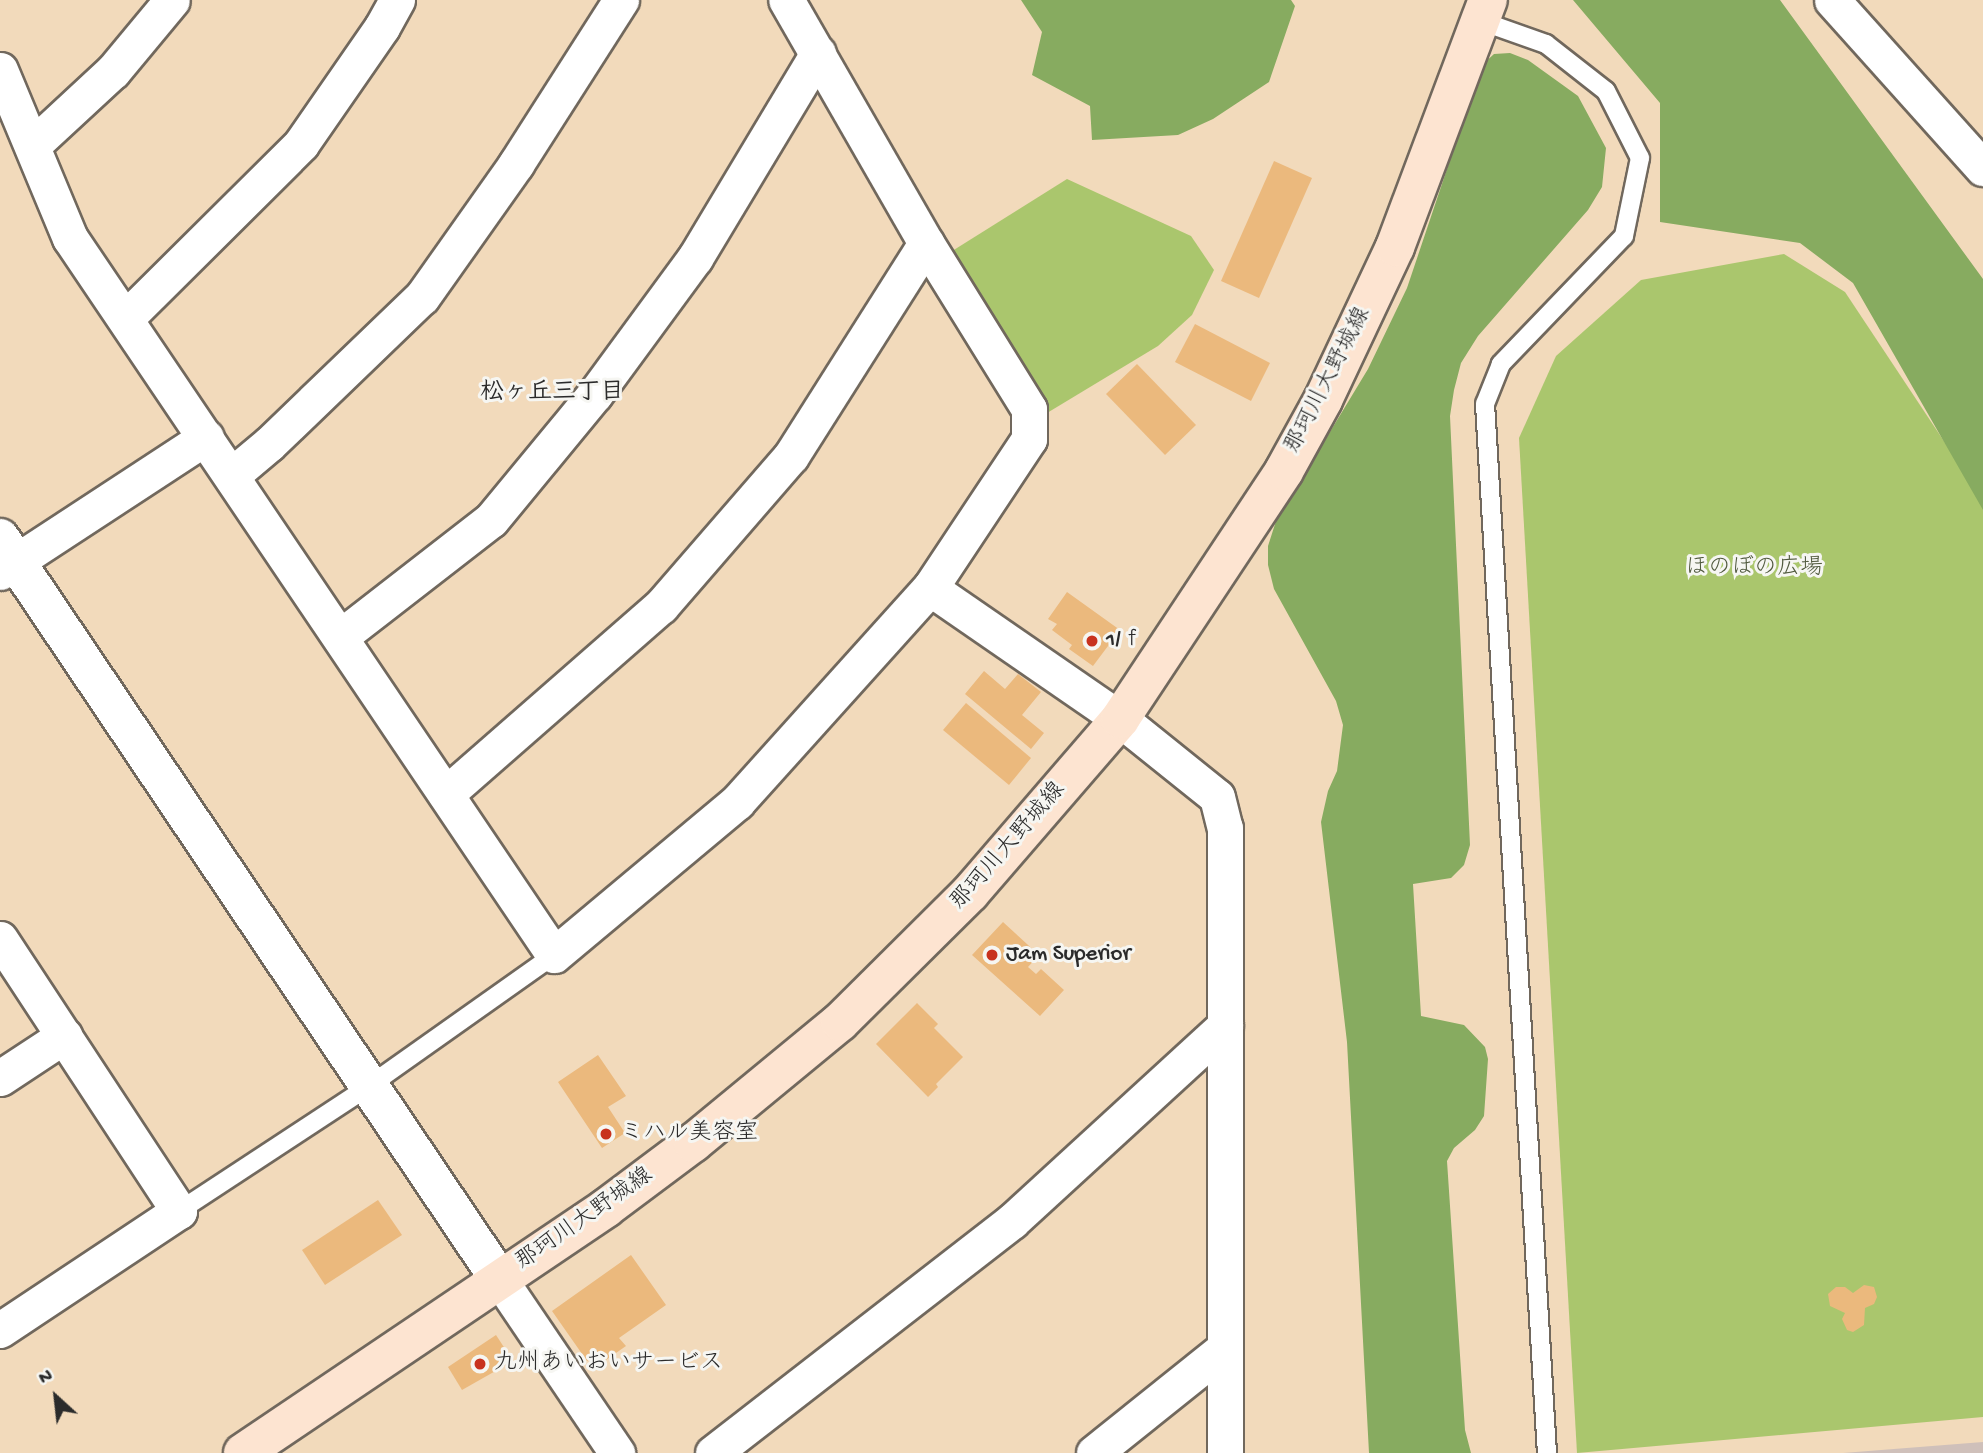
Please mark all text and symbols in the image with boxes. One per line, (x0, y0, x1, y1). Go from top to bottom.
street label: 那珂川大野城線 (1280, 303, 1378, 459)
district label: 松ヶ丘三丁目 (480, 380, 624, 408)
park label: ほのぼの広場 (1685, 555, 1823, 583)
place label: 1/ｆ (1106, 627, 1144, 655)
marker: 1/ｆ (1084, 633, 1100, 649)
street label: 那珂川大野城線 (946, 777, 1072, 917)
place label: Jam Superior (1006, 941, 1131, 969)
marker: Jam Superior (984, 947, 1000, 963)
place label: ミハル美容室 (620, 1120, 758, 1148)
marker: ミハル美容室 (598, 1126, 614, 1142)
street label: 那珂川大野城線 (511, 1163, 659, 1277)
place label: 九州あいおいサービス (494, 1350, 724, 1378)
marker: 九州あいおいサービス (472, 1356, 488, 1372)
north arrow (21, 1362, 91, 1432)
text: N (35, 1365, 57, 1391)

